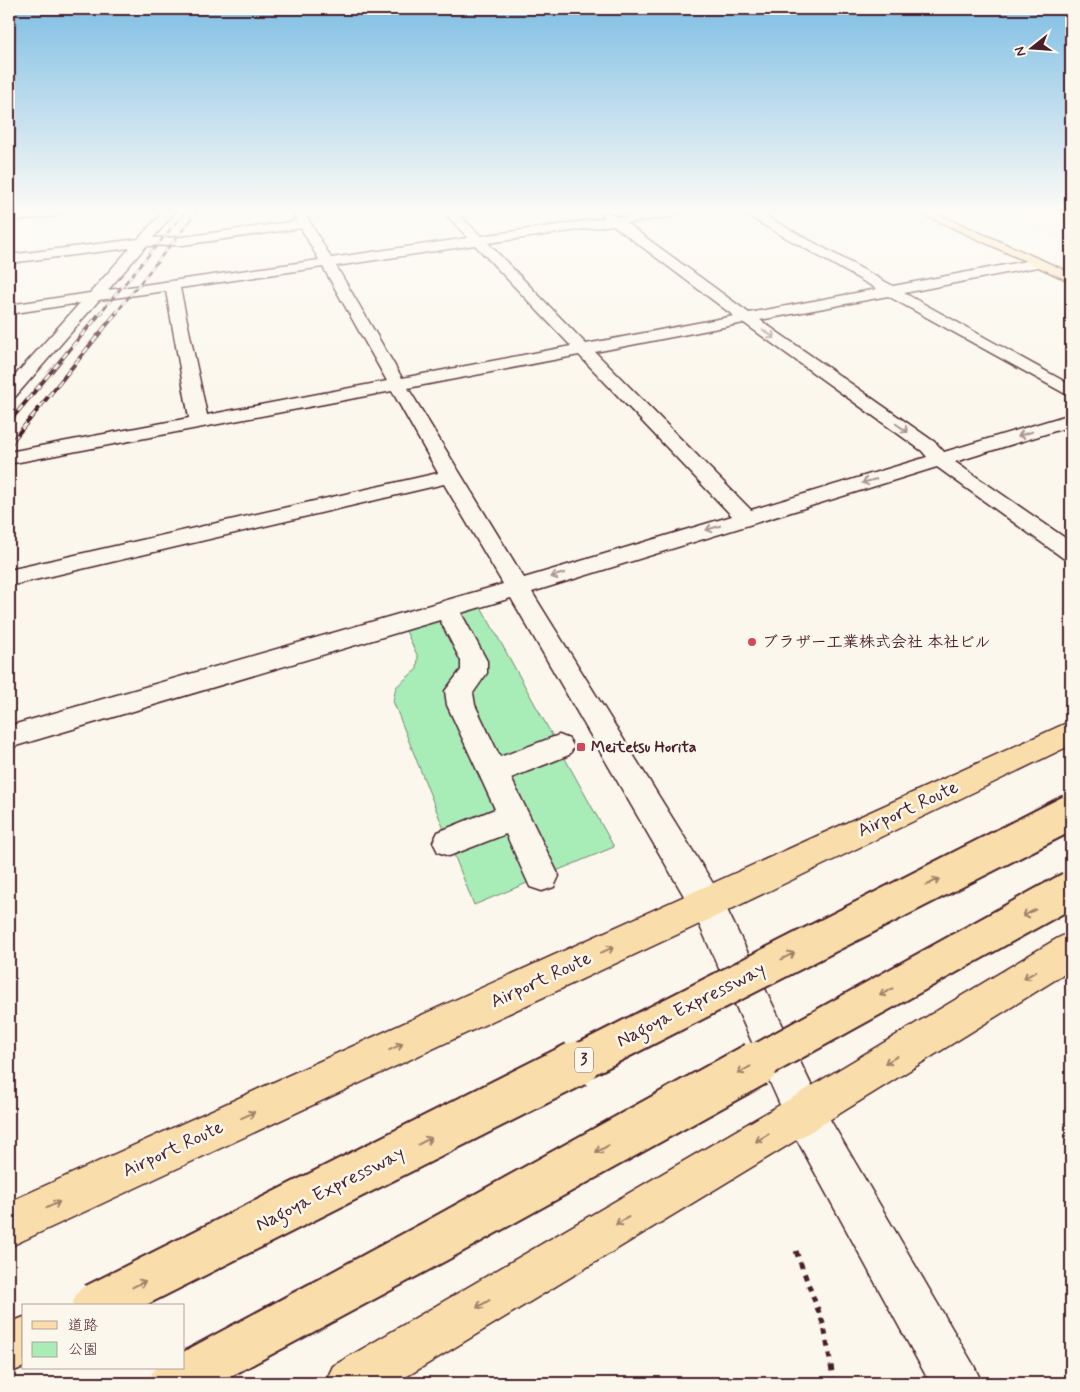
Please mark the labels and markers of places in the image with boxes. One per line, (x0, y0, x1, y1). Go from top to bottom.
place label: ブラザー工業株式会社 本社ビル (762, 632, 991, 653)
marker: ブラザー工業株式会社 本社ビル (746, 636, 758, 648)
place label: Meitetsu Horita (591, 737, 697, 758)
marker: Meitetsu Horita (575, 741, 587, 753)

